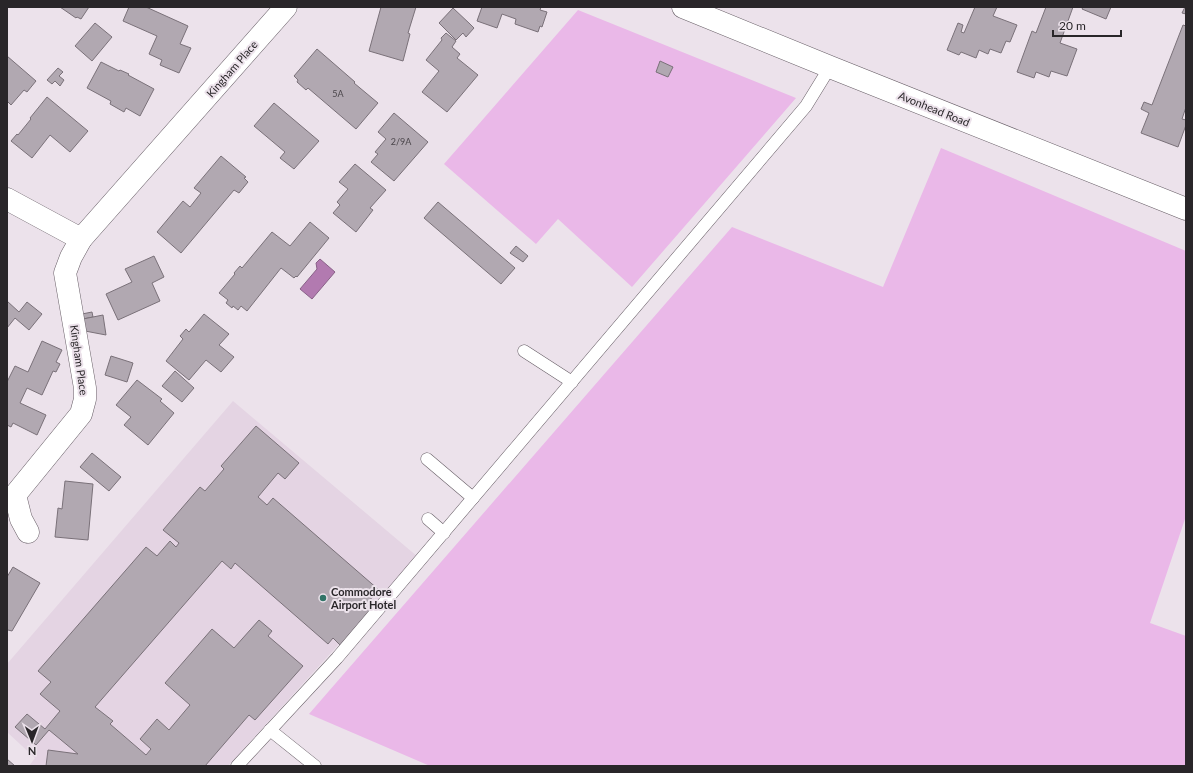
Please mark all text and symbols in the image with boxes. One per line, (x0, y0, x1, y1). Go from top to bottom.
scale bar (1053, 12, 1121, 38)
text: 20 m (1059, 18, 1086, 33)
street label: Kingham Place (203, 38, 260, 100)
house number: 5A (332, 88, 345, 99)
street label: Avonhead Road (897, 88, 972, 129)
house number: 2/9A (391, 136, 412, 147)
street label: Kingham Place (68, 324, 91, 396)
place label: Commodore Airport Hotel (330, 585, 396, 611)
marker: Commodore Airport Hotel (318, 593, 328, 603)
north arrow (12, 721, 52, 761)
text: N (28, 745, 37, 758)

